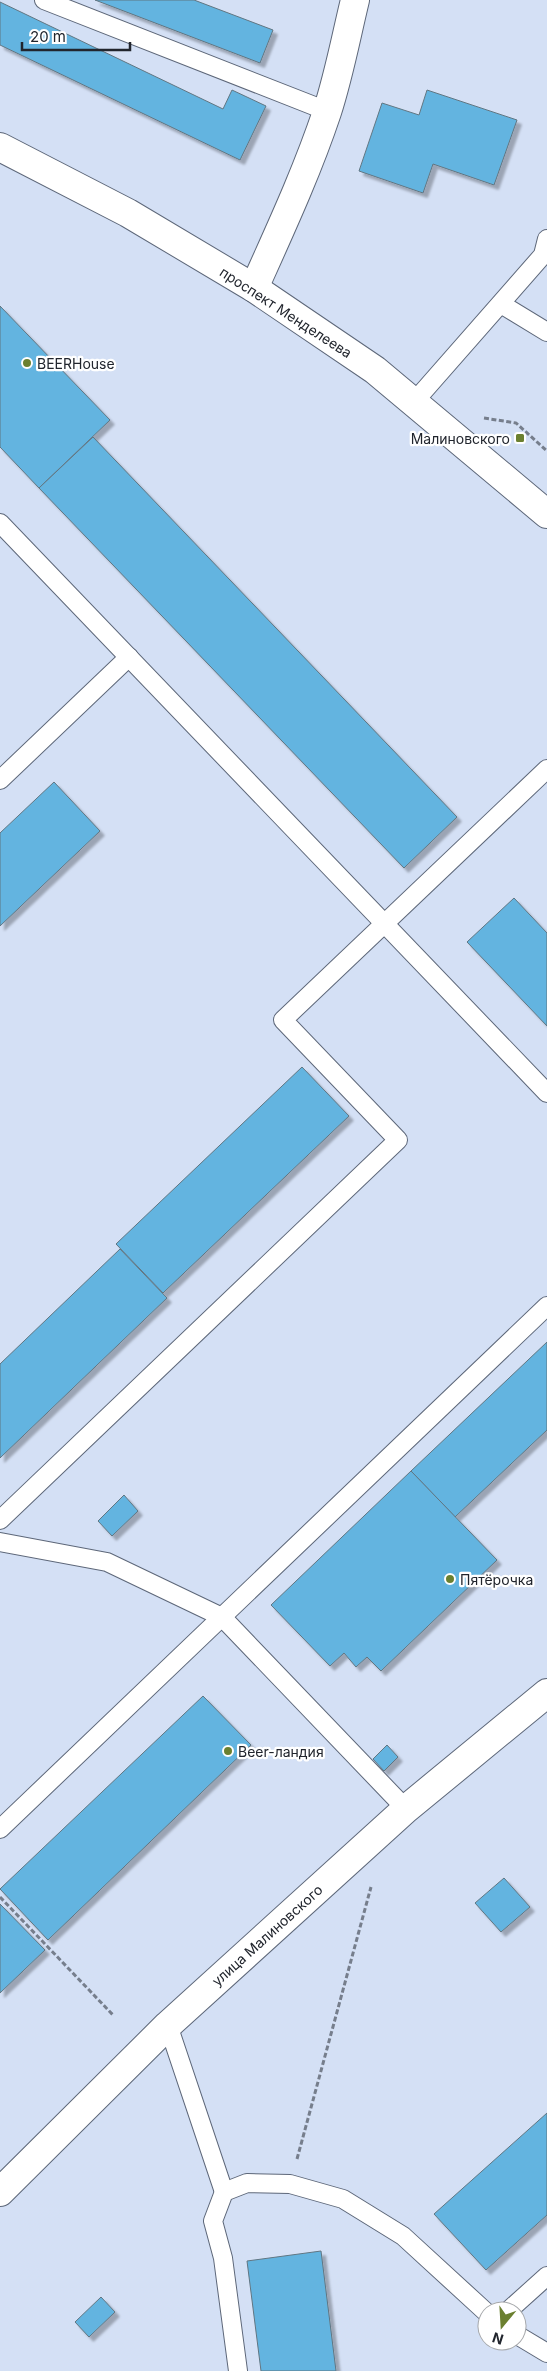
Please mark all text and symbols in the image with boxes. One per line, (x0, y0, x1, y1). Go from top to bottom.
scale bar (22, 20, 130, 52)
text: 20 m (30, 27, 66, 46)
street label: проспект Менделеева (217, 263, 355, 361)
place label: BEERHouse (37, 355, 115, 372)
marker: BEERHouse (21, 357, 33, 369)
place label: Малиновского (411, 430, 510, 447)
marker: Малиновского (514, 432, 526, 444)
place label: Пятёрочка (460, 1571, 533, 1588)
marker: Пятёрочка (444, 1573, 456, 1585)
place label: Beer-ландия (238, 1743, 324, 1760)
marker: Beer-ландия (222, 1745, 234, 1757)
street label: улица Малиновского (208, 1881, 326, 1989)
north arrow (477, 2301, 527, 2351)
text: N (490, 2329, 506, 2349)

